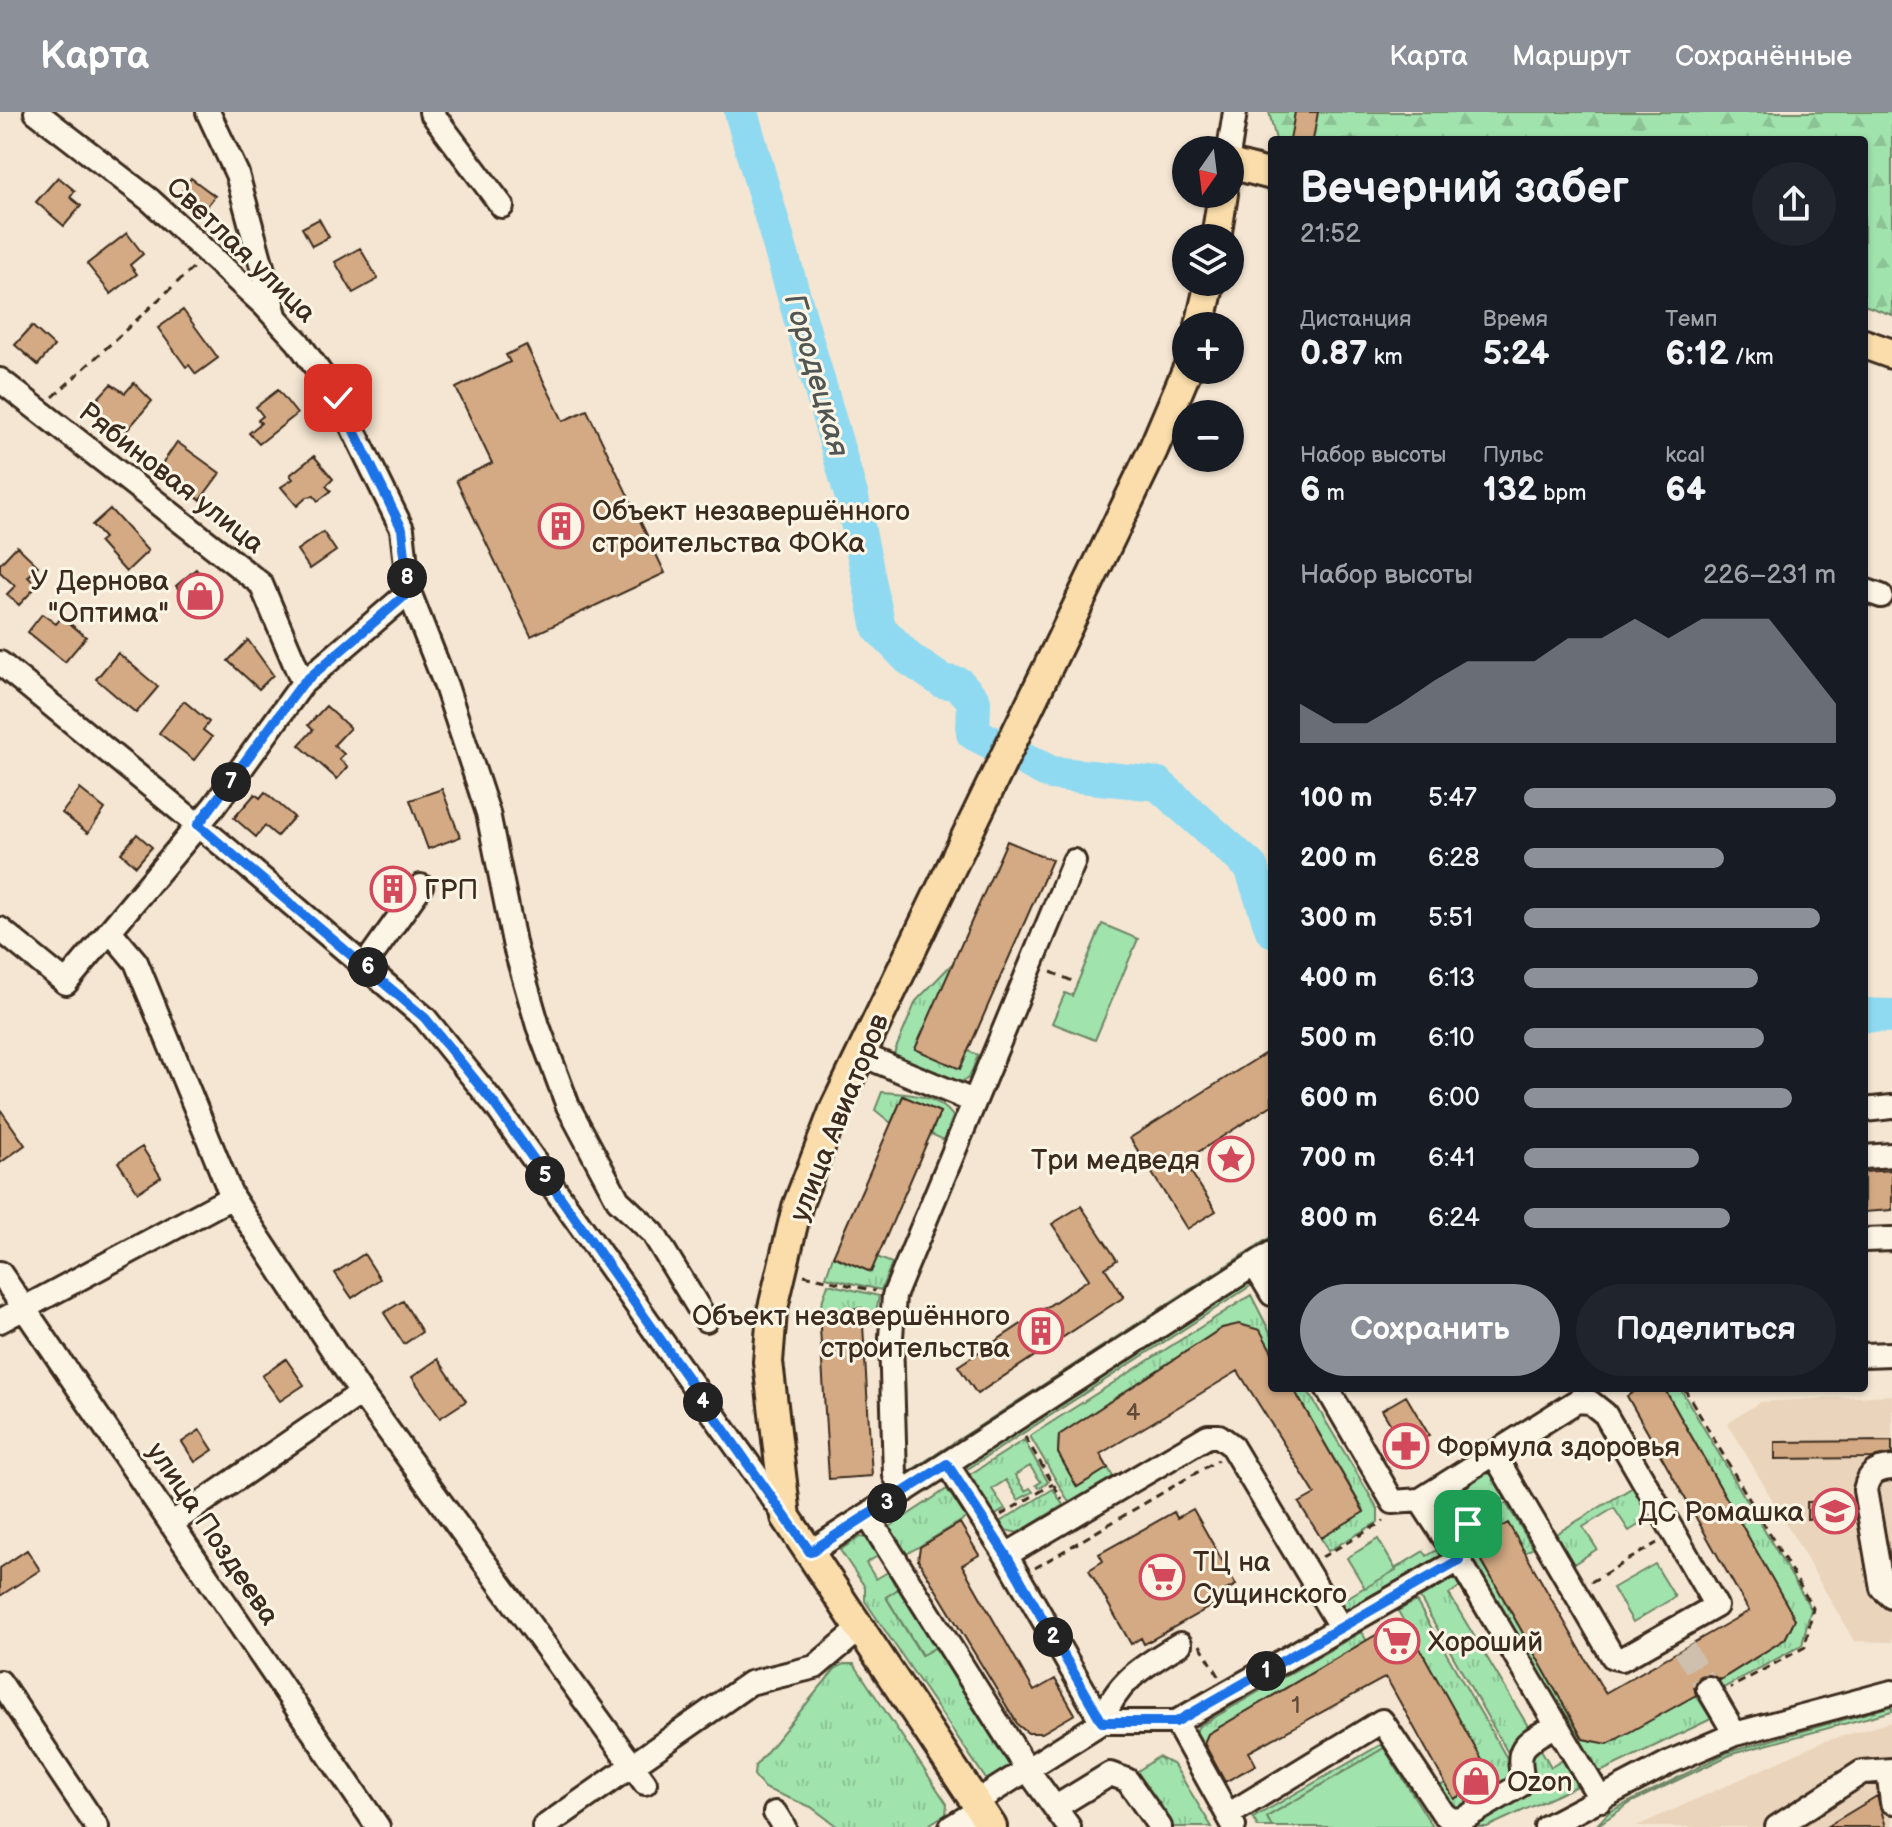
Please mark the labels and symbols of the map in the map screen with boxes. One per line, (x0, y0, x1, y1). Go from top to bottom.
north arrow (1172, 136, 1244, 208)
street label: Светлая улица (159, 170, 323, 330)
water label: Городецкая (776, 290, 857, 461)
pin (304, 364, 372, 432)
street label: Рябиновая улица (72, 395, 271, 561)
place label: Объект незавершённого строительства ФОКа (592, 495, 910, 560)
building icon: Объект незавершённого строительства ФОКа (537, 502, 585, 550)
pin: 8 (387, 558, 427, 598)
place label: У Дернова "Оптима" (30, 565, 169, 630)
shop icon: У Дернова "Оптима" (176, 572, 224, 620)
pin: 7 (211, 762, 251, 802)
building icon: ГРП (369, 865, 417, 913)
place label: ГРП (424, 874, 478, 907)
pin: 6 (348, 947, 388, 987)
street label: улица Авиаторов (783, 1009, 896, 1226)
place icon: Три медведя (1207, 1135, 1255, 1183)
place label: Три медведя (1031, 1144, 1200, 1177)
pin: 5 (525, 1156, 565, 1196)
place label: Объект незавершённого строительства (692, 1300, 1010, 1365)
building icon: Объект незавершённого строительства (1017, 1307, 1065, 1355)
pin: 4 (683, 1382, 723, 1422)
house number: 4 (1126, 1398, 1141, 1427)
pharmacy icon: Формула здоровья (1382, 1422, 1430, 1470)
place label: Формула здоровья (1437, 1431, 1680, 1464)
street label: улица Поздеева (139, 1436, 286, 1632)
pin: 3 (867, 1483, 907, 1523)
school or university icon: ДС Ромашка (1811, 1487, 1859, 1535)
pin (1434, 1490, 1502, 1558)
place label: ДС Ромашка (1638, 1496, 1804, 1529)
place label: ТЦ на Сущинского (1193, 1546, 1347, 1611)
supermarket icon: ТЦ на Сущинского (1138, 1553, 1186, 1601)
pin: 2 (1033, 1617, 1073, 1657)
supermarket icon: Хороший (1373, 1617, 1421, 1665)
place label: Хороший (1428, 1626, 1543, 1659)
pin: 1 (1246, 1651, 1286, 1691)
house number: 1 (1291, 1691, 1301, 1720)
shop icon: Ozon (1452, 1757, 1500, 1805)
place label: Ozon (1507, 1766, 1573, 1799)

